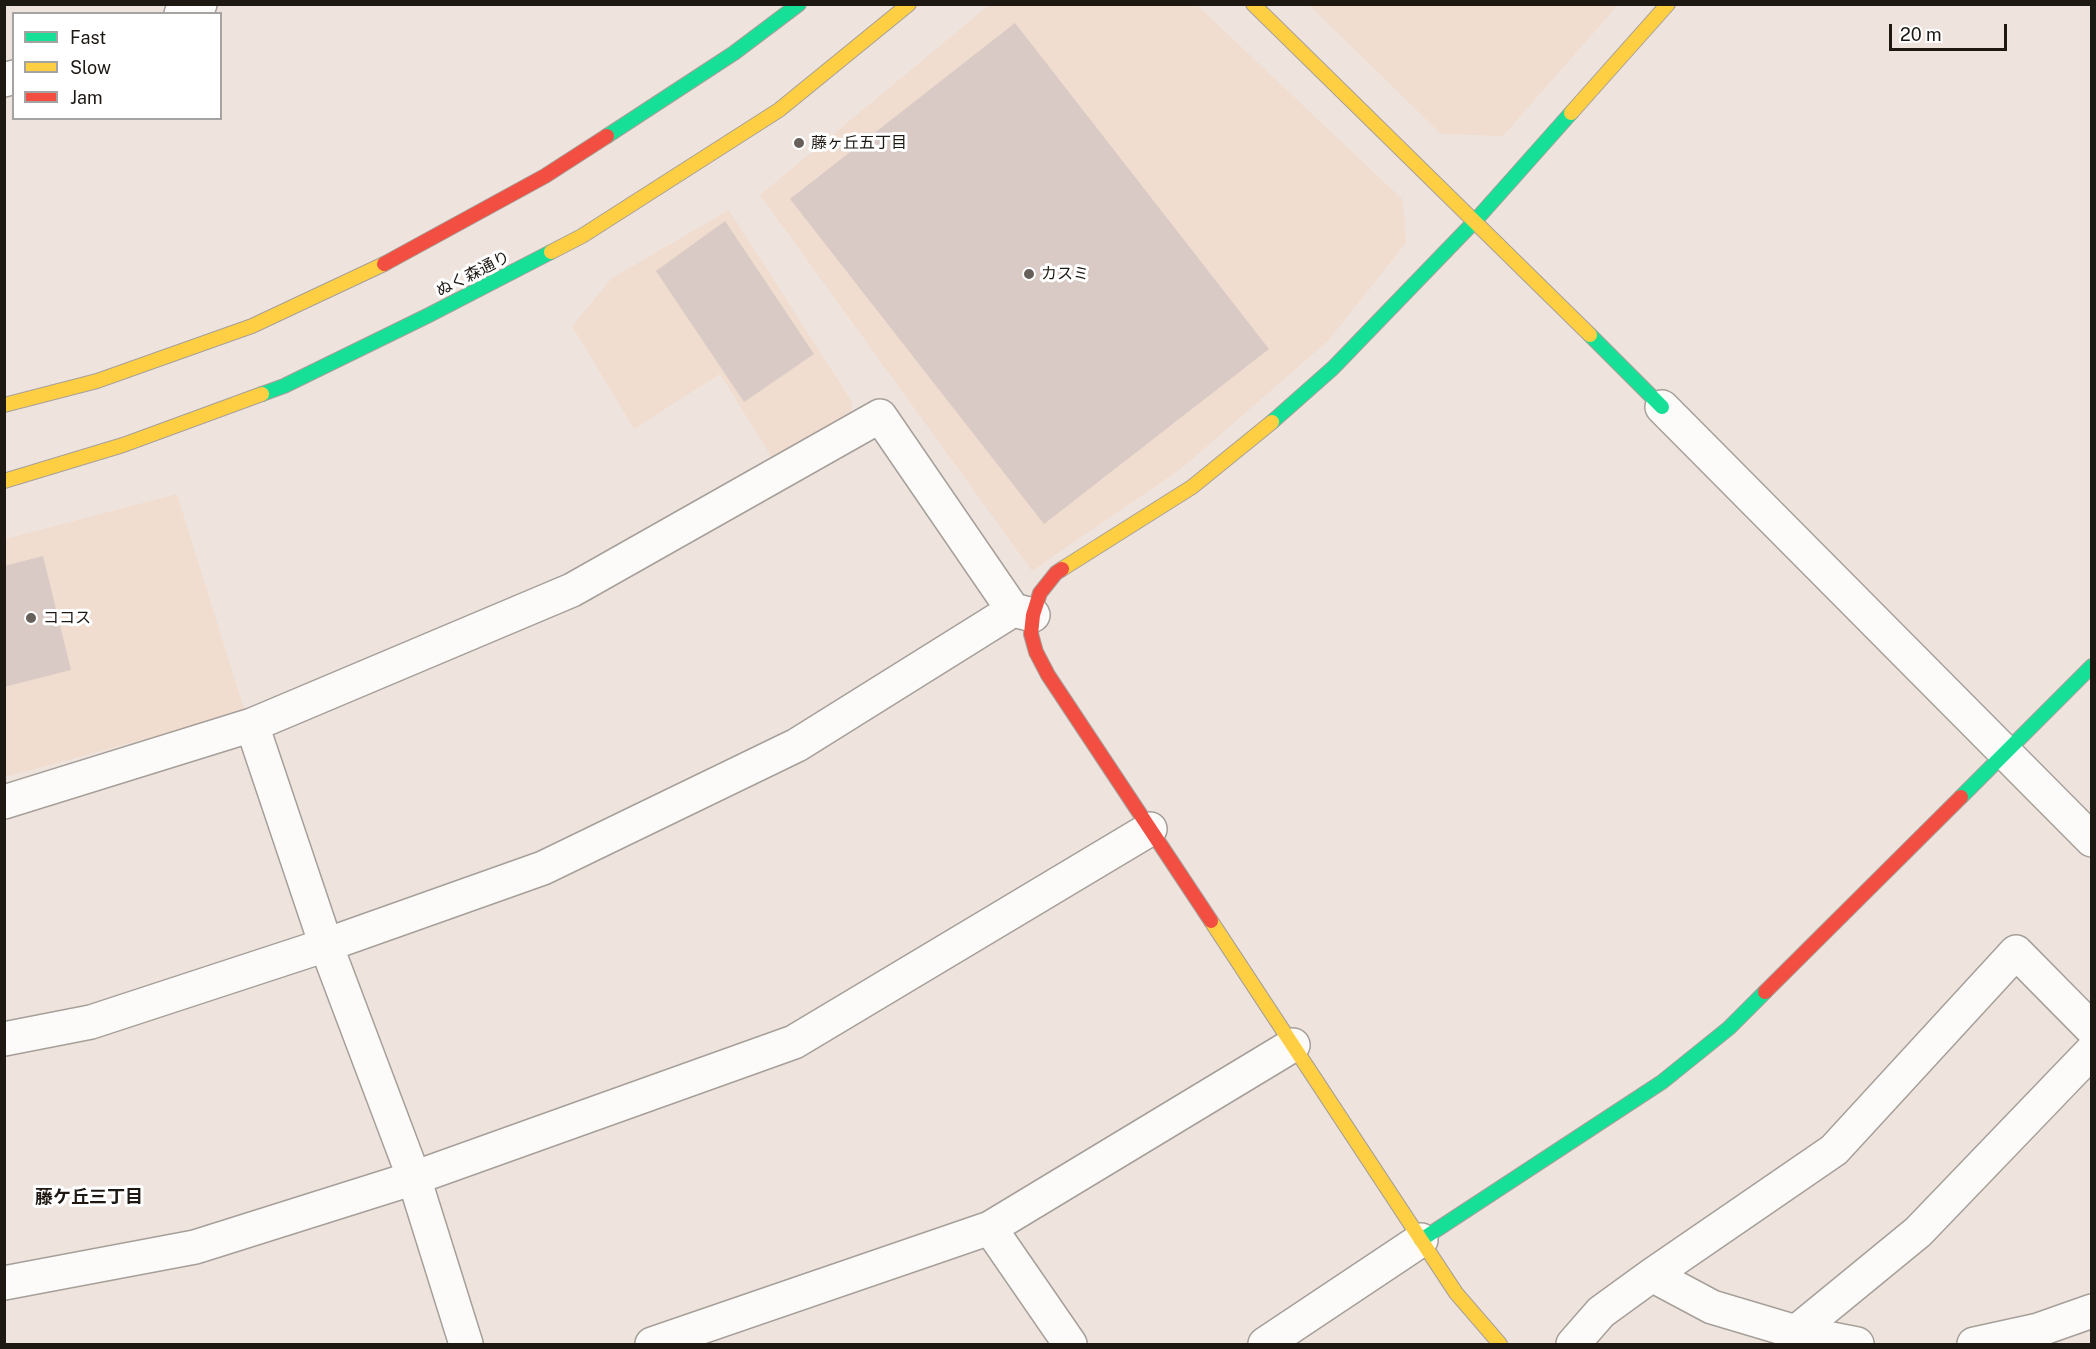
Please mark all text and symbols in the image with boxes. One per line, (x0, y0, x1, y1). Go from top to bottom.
legend (12, 12, 222, 120)
scale bar (1892, 12, 2010, 50)
text: 20 m (1900, 24, 1942, 45)
text: Fast (70, 27, 106, 48)
text: Slow (70, 57, 111, 78)
text: Jam (70, 87, 103, 108)
place label: 藤ヶ丘五丁目 (811, 133, 907, 153)
marker: 藤ヶ丘五丁目 (792, 136, 806, 150)
street label: ぬく森通り (433, 247, 513, 301)
place label: カスミ (1041, 264, 1089, 284)
marker: カスミ (1022, 267, 1036, 281)
place label: ココス (43, 608, 91, 628)
marker: ココス (24, 611, 38, 625)
district label: 藤ケ丘三丁目 (35, 1186, 143, 1208)

